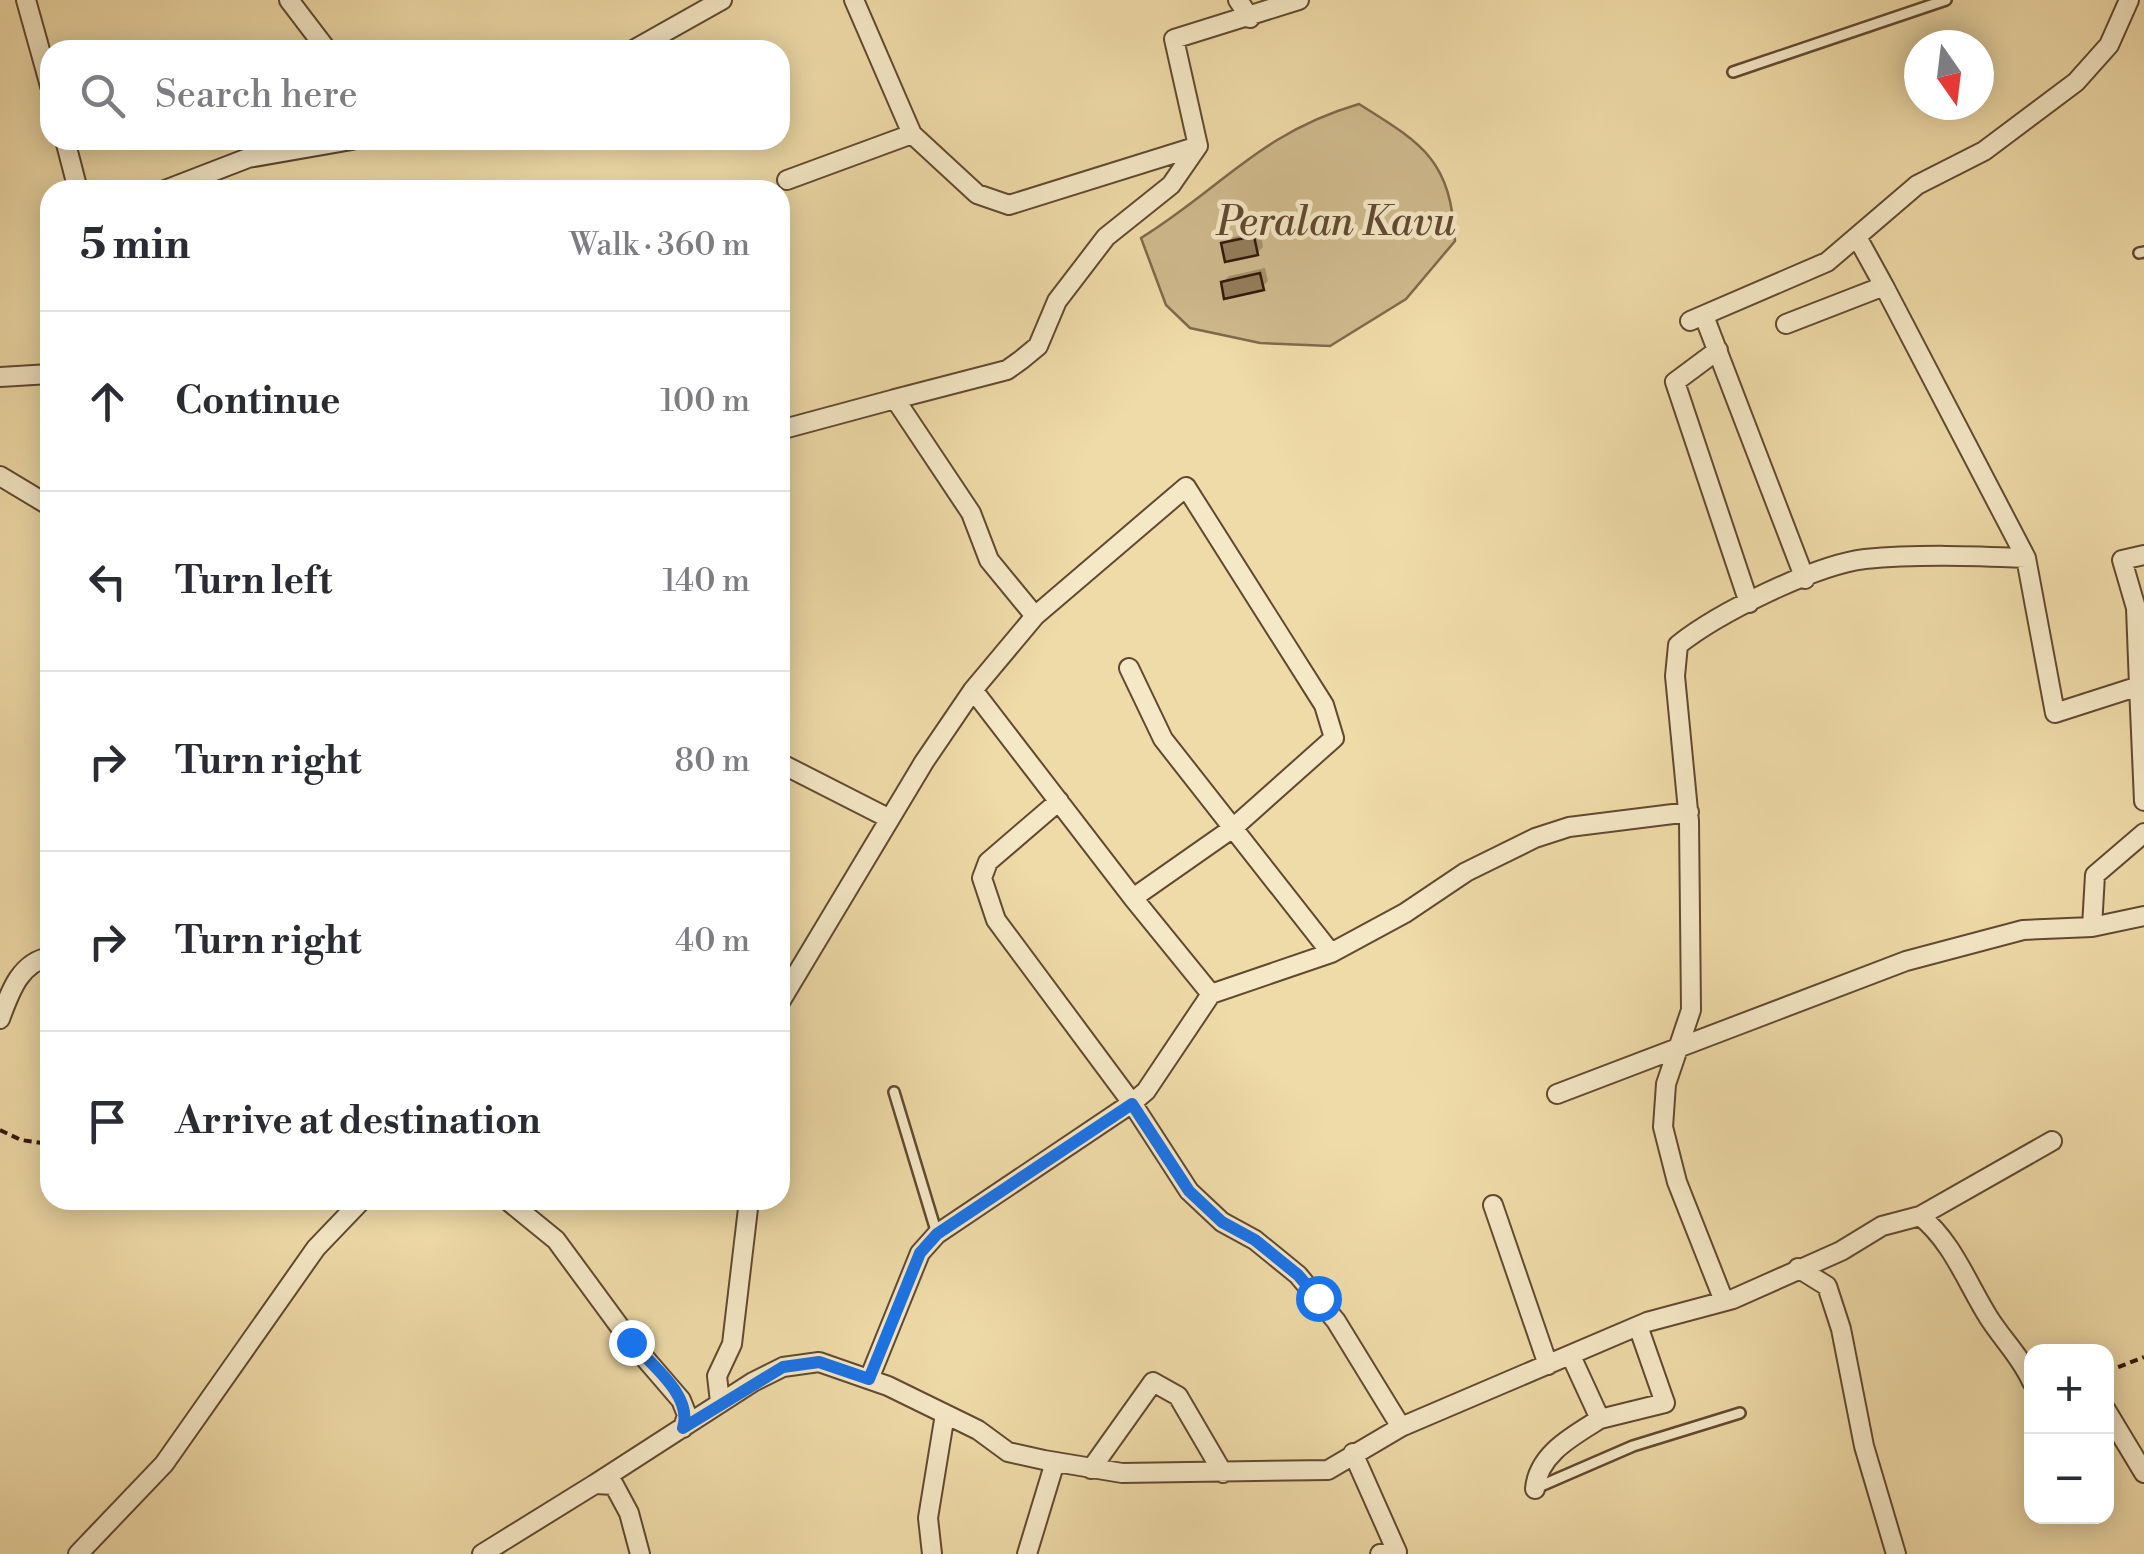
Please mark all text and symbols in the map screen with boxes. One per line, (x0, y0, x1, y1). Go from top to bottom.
north arrow (1904, 30, 1994, 120)
search box (40, 40, 790, 150)
icon: search (75, 68, 130, 123)
text: Search here (155, 72, 358, 119)
park label: Peralan Kavu (1215, 198, 1456, 248)
text: 5 min (80, 219, 190, 272)
text: Walk · 360 m (569, 225, 750, 265)
icon: ahead (80, 374, 135, 429)
text: Continue (175, 378, 340, 425)
text: 100 m (660, 381, 750, 421)
icon: left (80, 554, 135, 609)
text: Turn left (175, 558, 332, 605)
text: 140 m (663, 561, 750, 601)
icon: right (80, 734, 135, 789)
text: Turn right (175, 738, 361, 785)
text: 80 m (675, 741, 750, 781)
icon: right (80, 914, 135, 969)
text: Turn right (175, 918, 361, 965)
text: 40 m (675, 921, 750, 961)
icon: arrive (80, 1094, 135, 1149)
text: Arrive at destination (175, 1098, 541, 1145)
route start (1296, 1276, 1342, 1322)
route end (609, 1320, 655, 1366)
map controls (2024, 1344, 2114, 1524)
button: + (2024, 1344, 2114, 1434)
button: − (2024, 1434, 2114, 1524)

